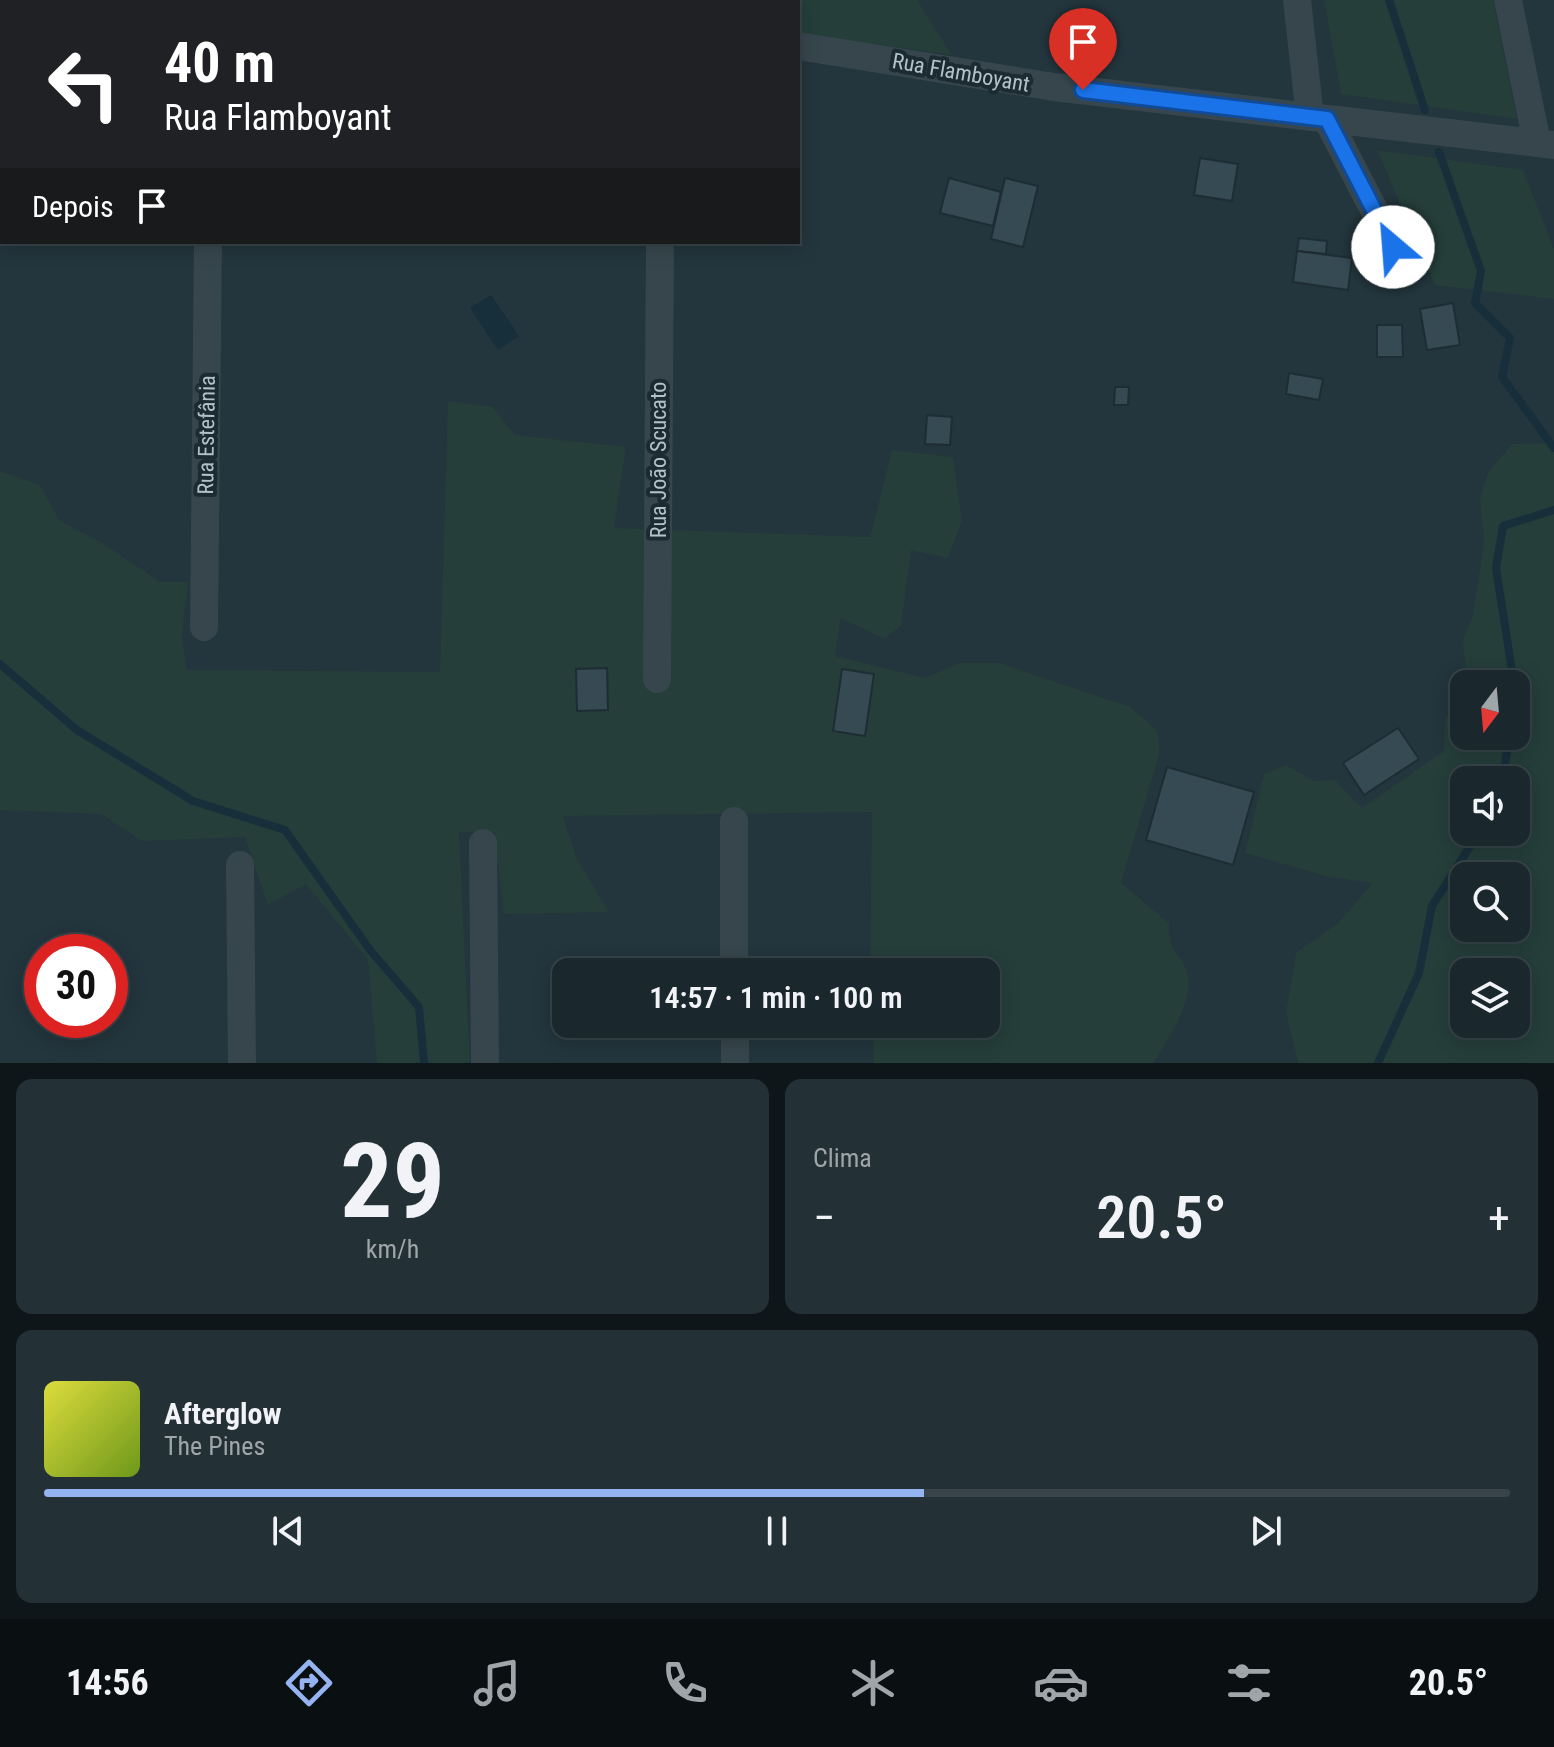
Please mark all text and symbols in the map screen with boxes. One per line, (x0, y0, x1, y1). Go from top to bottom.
pin (1049, 8, 1117, 90)
icon: arrive (1061, 20, 1105, 64)
text: 40 m (164, 30, 275, 96)
icon: left (32, 32, 136, 136)
street label: Rua Flamboyant (890, 48, 1032, 97)
text: Rua Flamboyant (164, 97, 392, 139)
icon: arrive (130, 184, 174, 228)
text: Depois (32, 189, 114, 224)
position arrow (1351, 205, 1435, 289)
street label: Rua Estefânia (193, 375, 220, 495)
street label: Rua João Scucato (646, 382, 671, 538)
north arrow (1450, 670, 1530, 750)
map controls (1450, 670, 1530, 1038)
button: sound (1450, 766, 1530, 846)
button: search (1450, 862, 1530, 942)
speed limit sign: 30 (24, 934, 128, 1038)
button: layers (1450, 958, 1530, 1038)
text: 14:57 · 1 min · 100 m (649, 980, 903, 1015)
text: 29 (340, 1121, 445, 1242)
text: Clima (813, 1143, 872, 1173)
text: 20.5° (1096, 1182, 1227, 1253)
text: − (813, 1192, 835, 1244)
text: + (1488, 1192, 1510, 1244)
text: km/h (366, 1234, 419, 1264)
text: Afterglow (164, 1396, 282, 1431)
text: The Pines (164, 1431, 265, 1461)
icon: previous (266, 1509, 310, 1553)
icon: pause (755, 1509, 799, 1553)
icon: next (1244, 1509, 1288, 1553)
icon: directions (281, 1655, 337, 1711)
icon: music (469, 1655, 525, 1711)
icon: phone (657, 1655, 713, 1711)
icon: climate (845, 1655, 901, 1711)
icon: car (1033, 1655, 1089, 1711)
icon: filters (1221, 1655, 1277, 1711)
text: 14:56 (66, 1662, 149, 1704)
text: 20.5° (1409, 1662, 1488, 1704)

